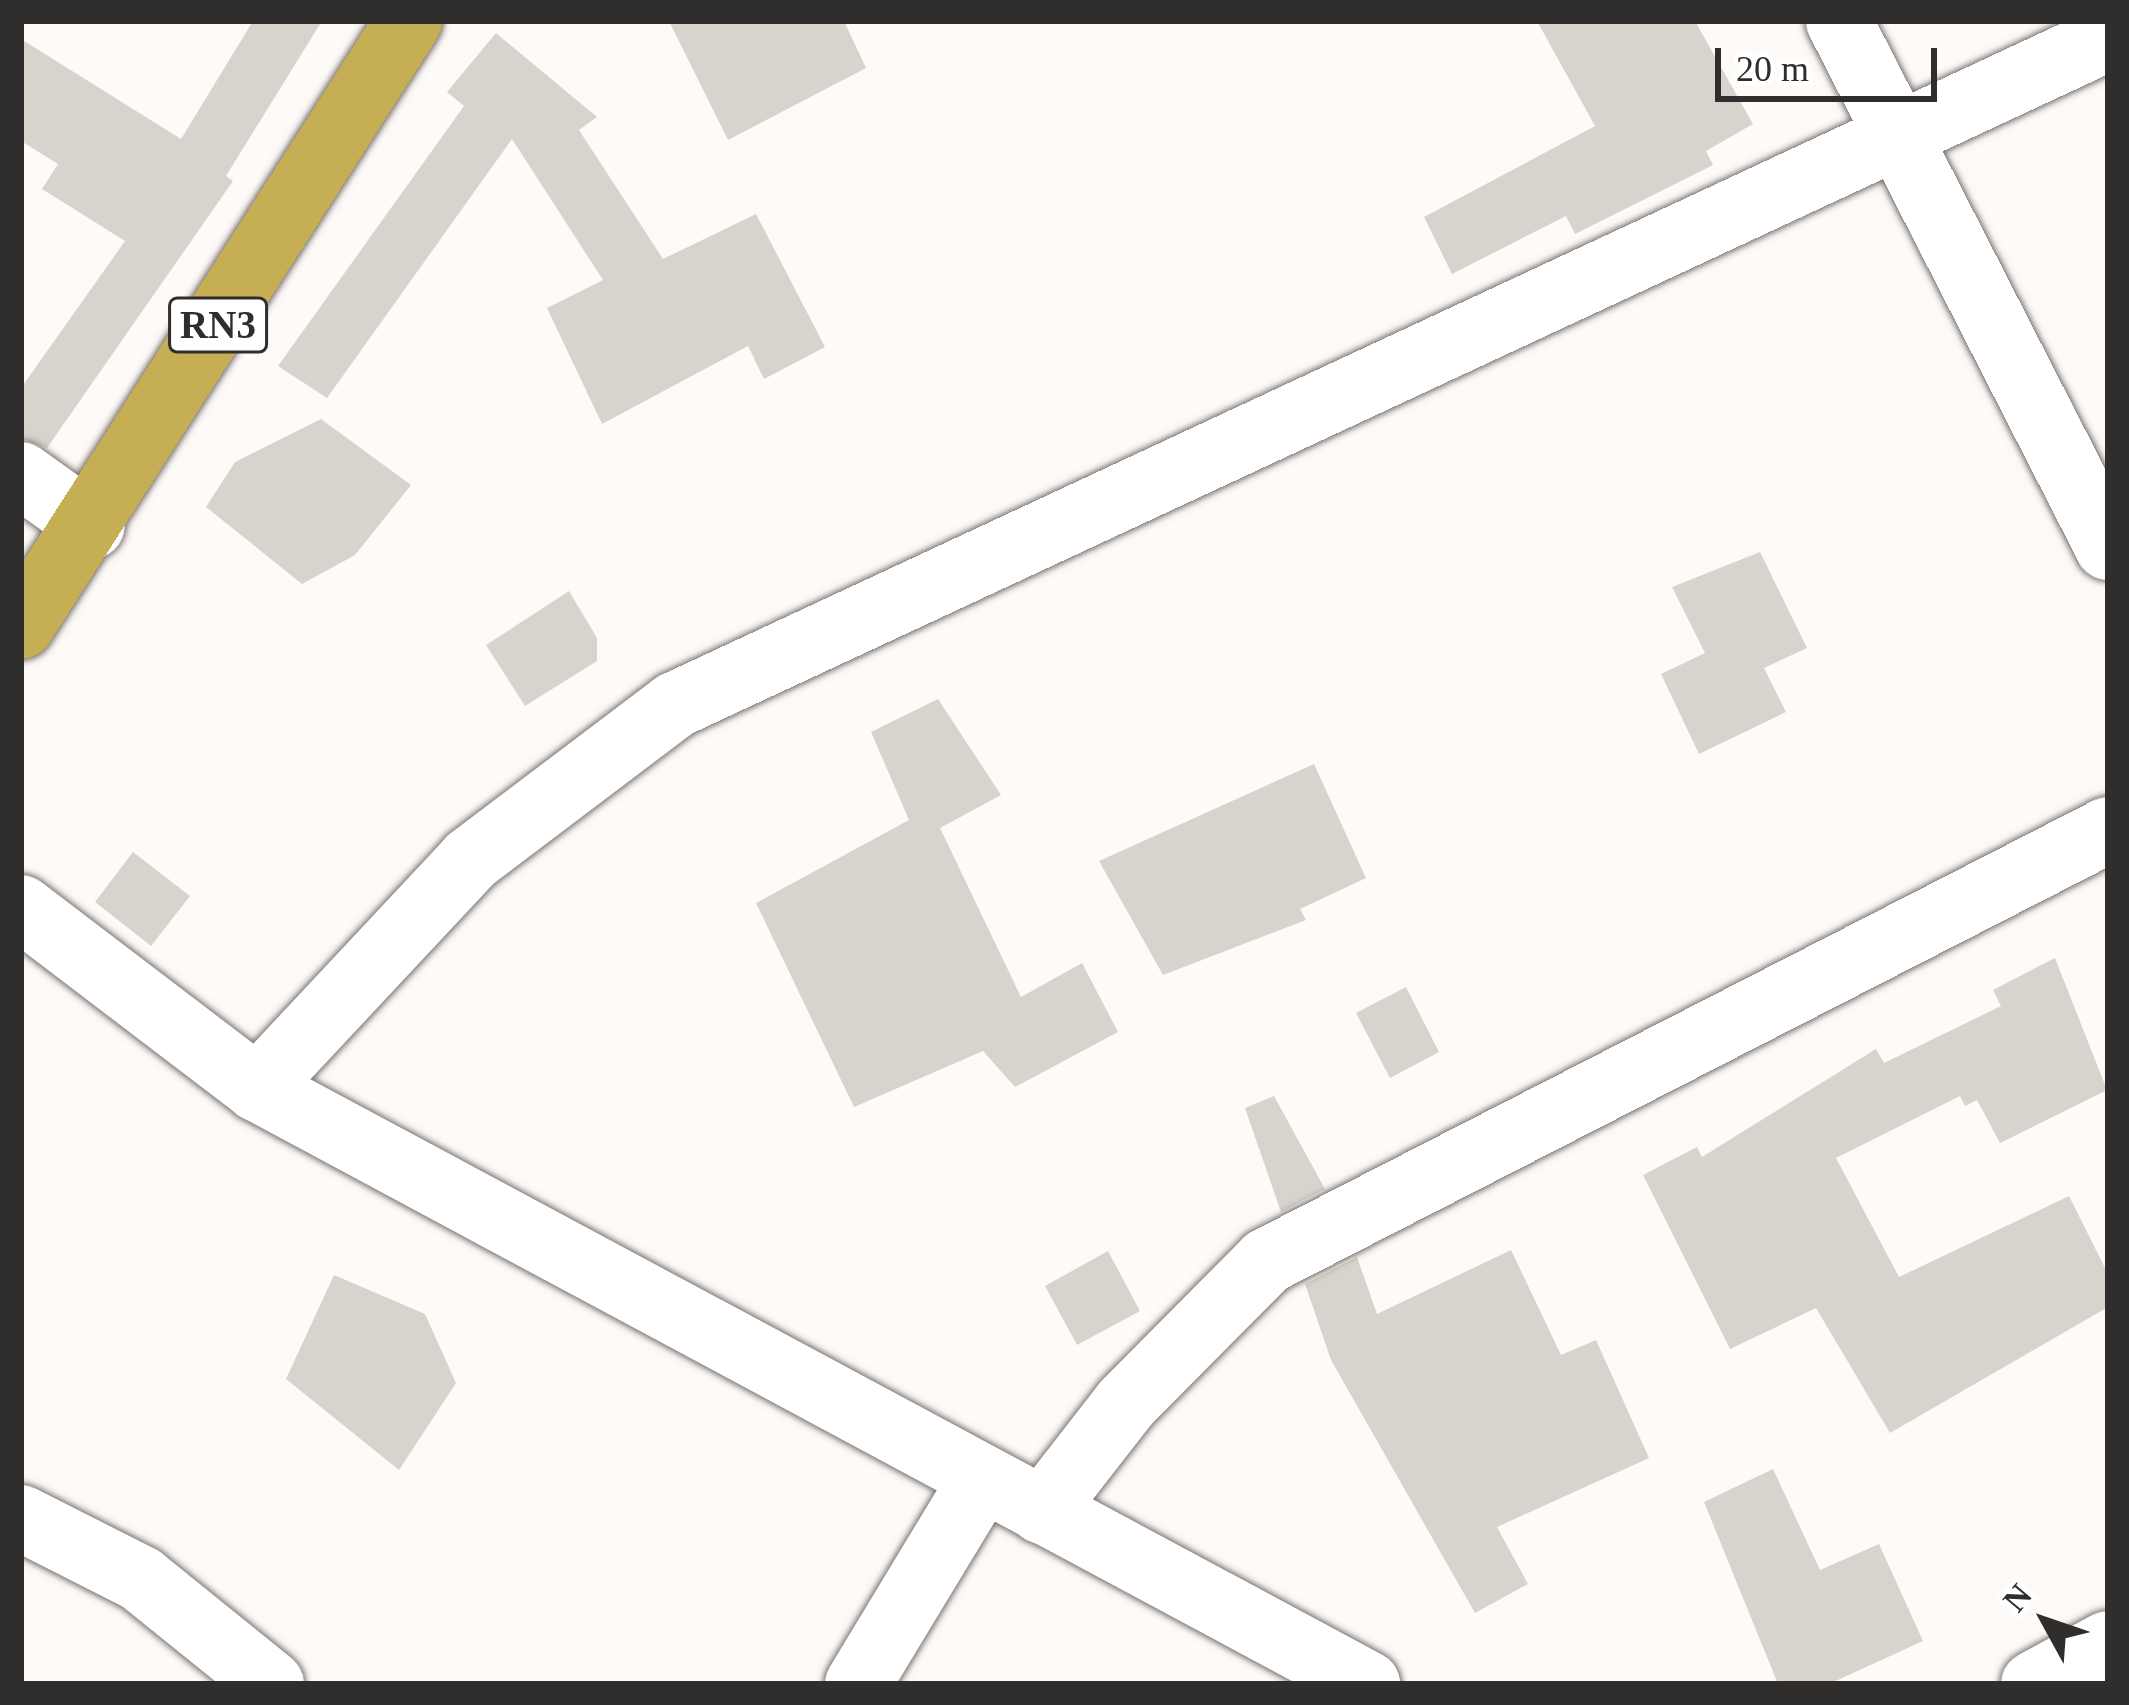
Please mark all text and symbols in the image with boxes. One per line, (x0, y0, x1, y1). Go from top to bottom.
scale bar (1721, 24, 1943, 98)
text: 20 m (1736, 49, 1809, 89)
road number: RN3 (167, 292, 269, 358)
north arrow (1985, 1561, 2105, 1681)
text: N (1996, 1577, 2039, 1619)

